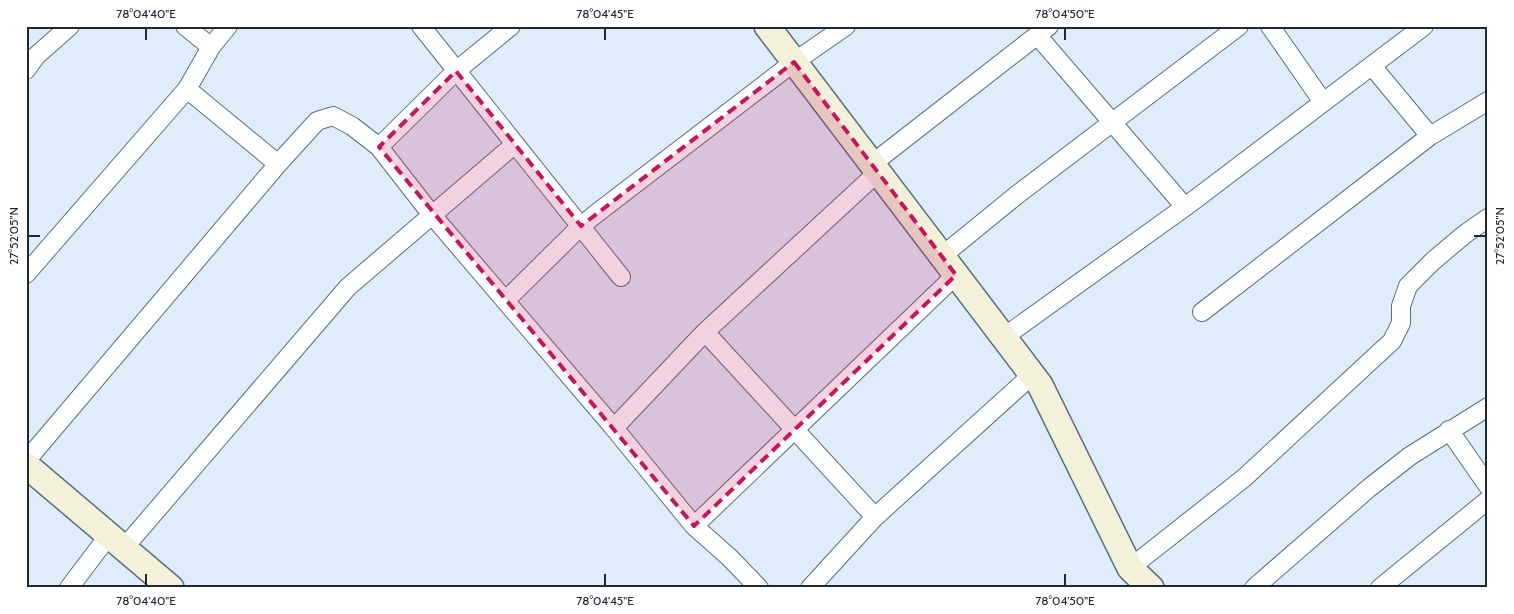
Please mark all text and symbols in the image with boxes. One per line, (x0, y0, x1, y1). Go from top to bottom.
text: 78°04'40"E (116, 6, 176, 21)
text: 78°04'45"E (576, 6, 634, 21)
text: 78°04'50"E (1035, 6, 1095, 21)
text: 27°52'05"N (6, 207, 21, 265)
text: 27°52'05"N (1492, 207, 1507, 265)
text: 78°04'40"E (116, 593, 176, 608)
text: 78°04'45"E (576, 593, 634, 608)
text: 78°04'50"E (1035, 593, 1095, 608)

